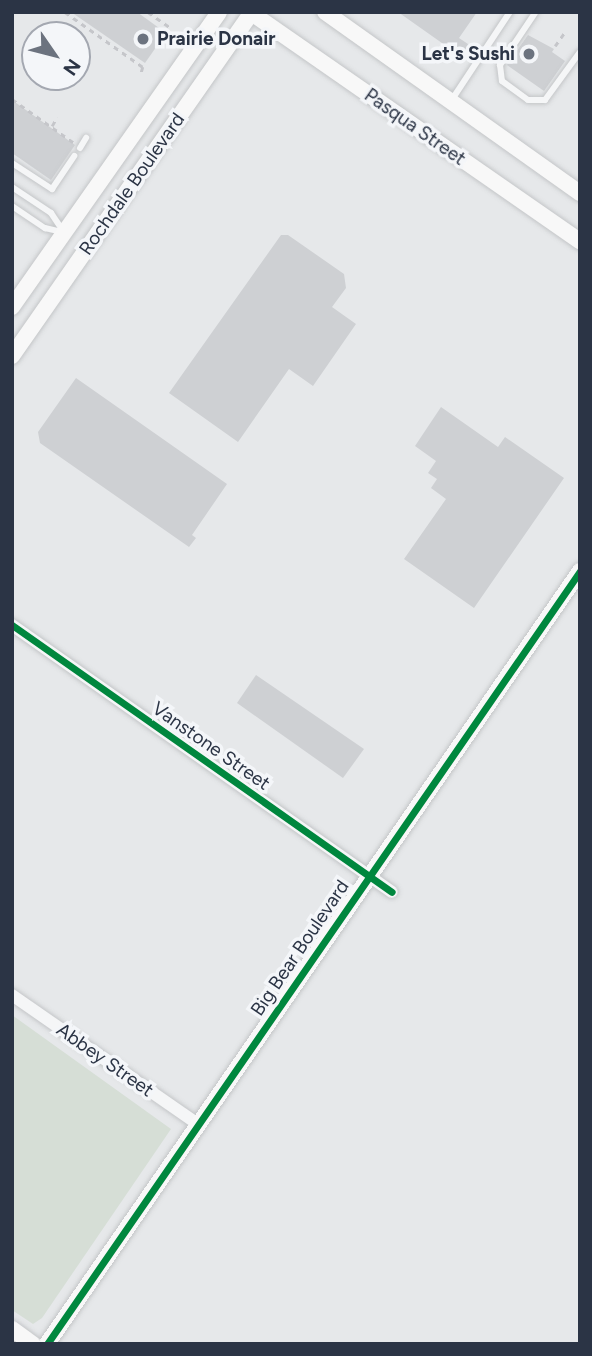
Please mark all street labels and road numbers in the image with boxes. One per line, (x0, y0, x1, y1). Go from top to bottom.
street label: Pasqua Street (360, 84, 470, 170)
street label: Rochdale Boulevard (74, 109, 190, 259)
street label: Vanstone Street (148, 697, 274, 795)
street label: Big Bear Boulevard (246, 876, 354, 1020)
street label: Abbey Street (52, 1018, 158, 1102)

